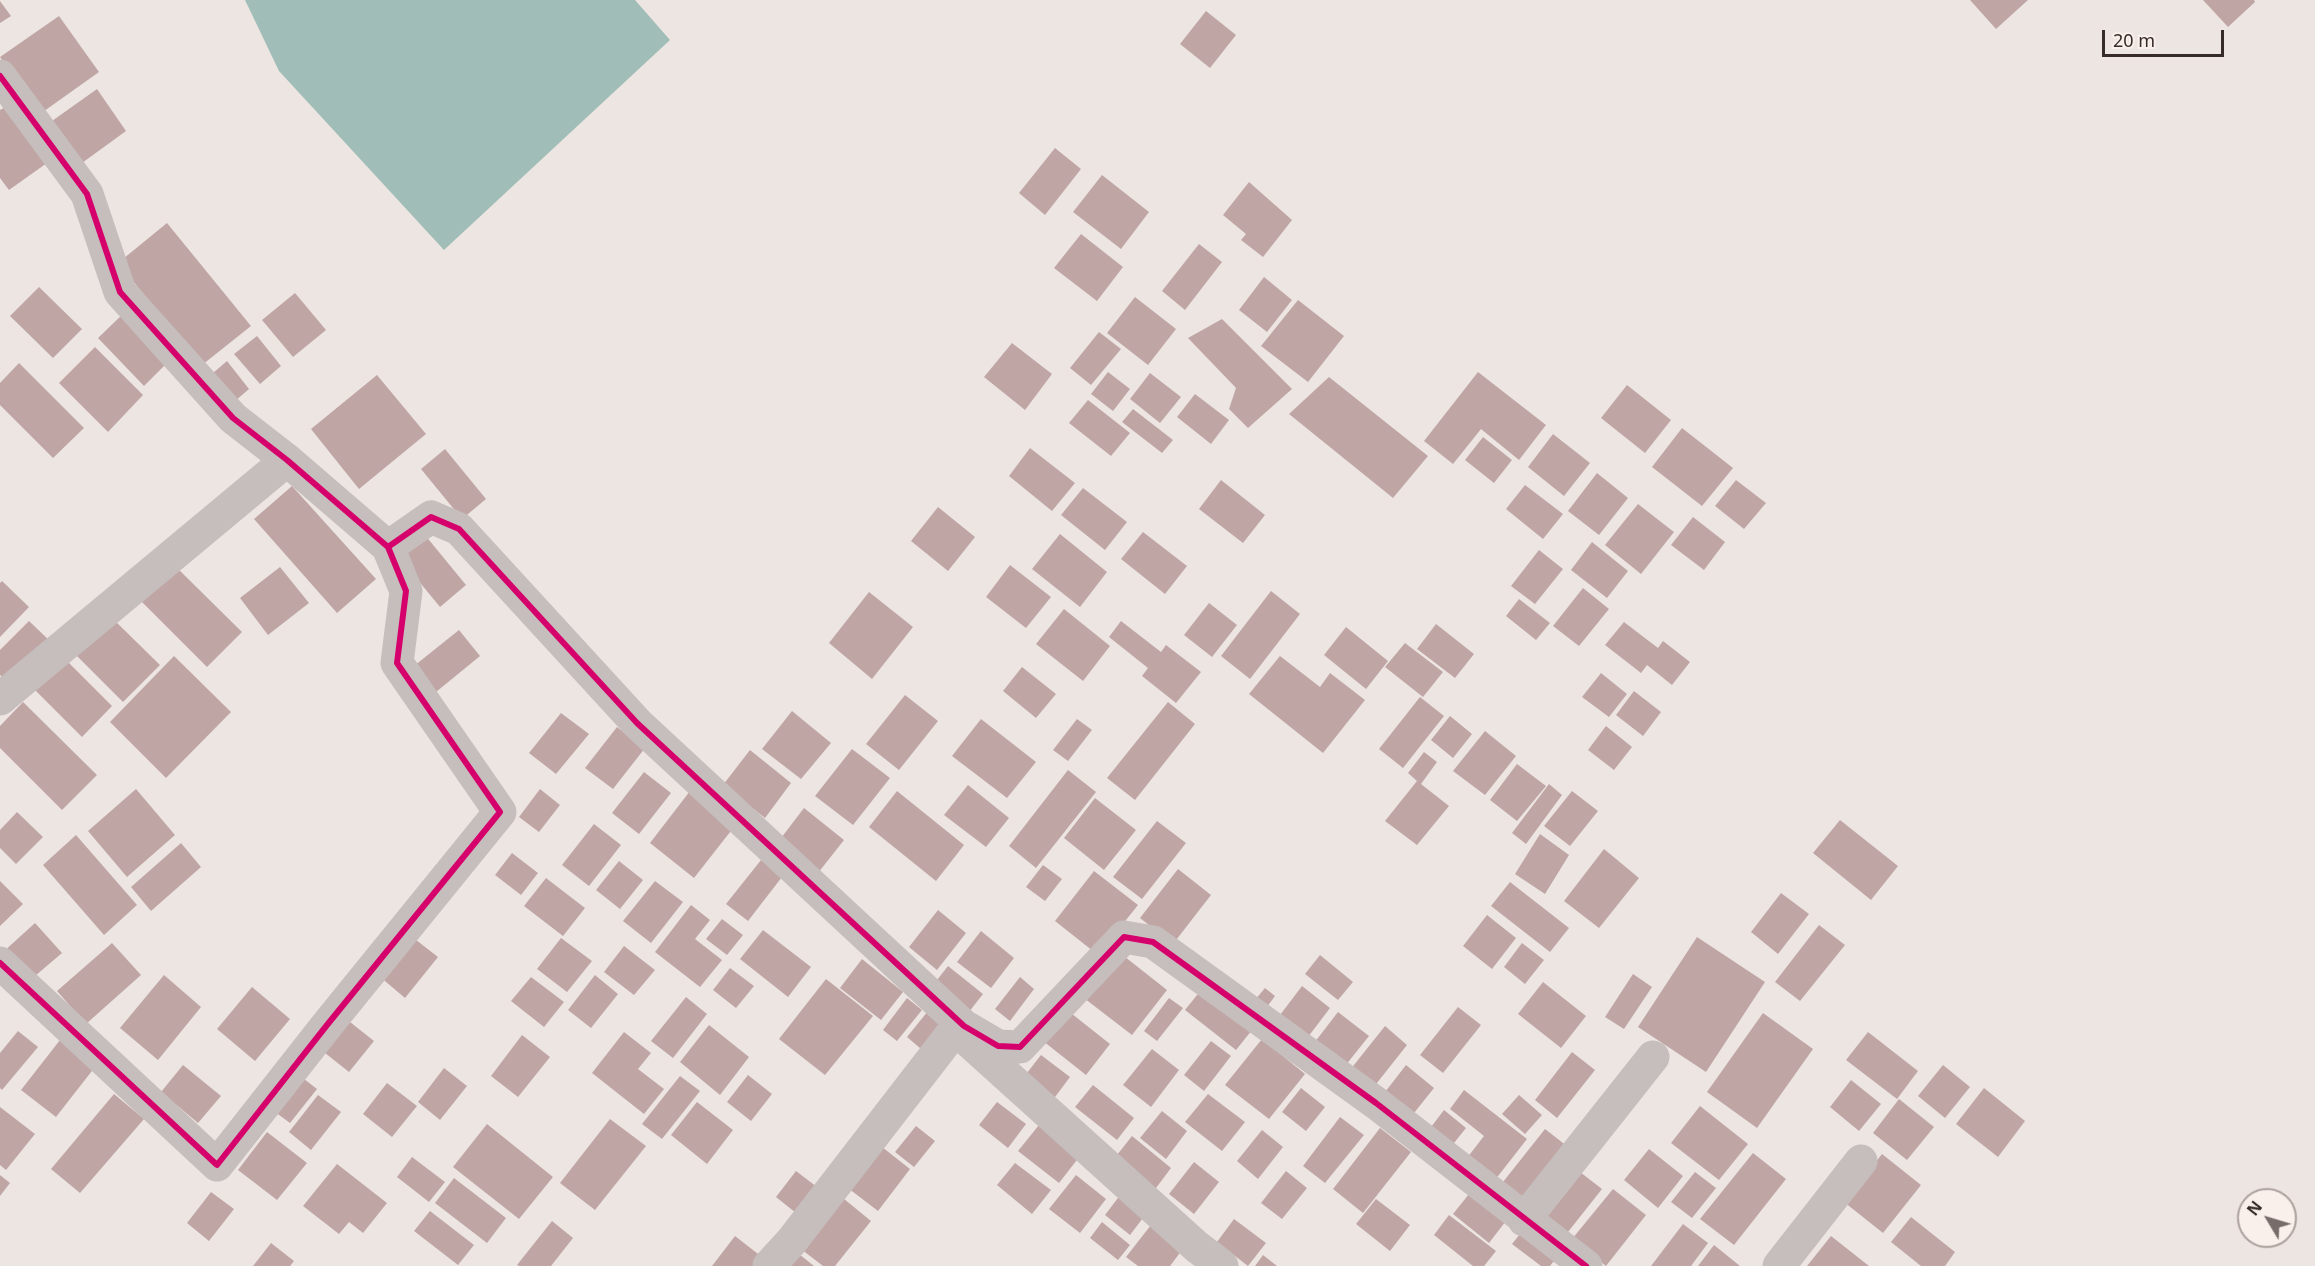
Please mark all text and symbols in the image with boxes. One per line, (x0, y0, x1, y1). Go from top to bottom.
scale bar (2105, 18, 2226, 56)
text: 20 m (2113, 28, 2155, 52)
north arrow (2237, 1188, 2297, 1248)
text: N (2242, 1196, 2267, 1220)

